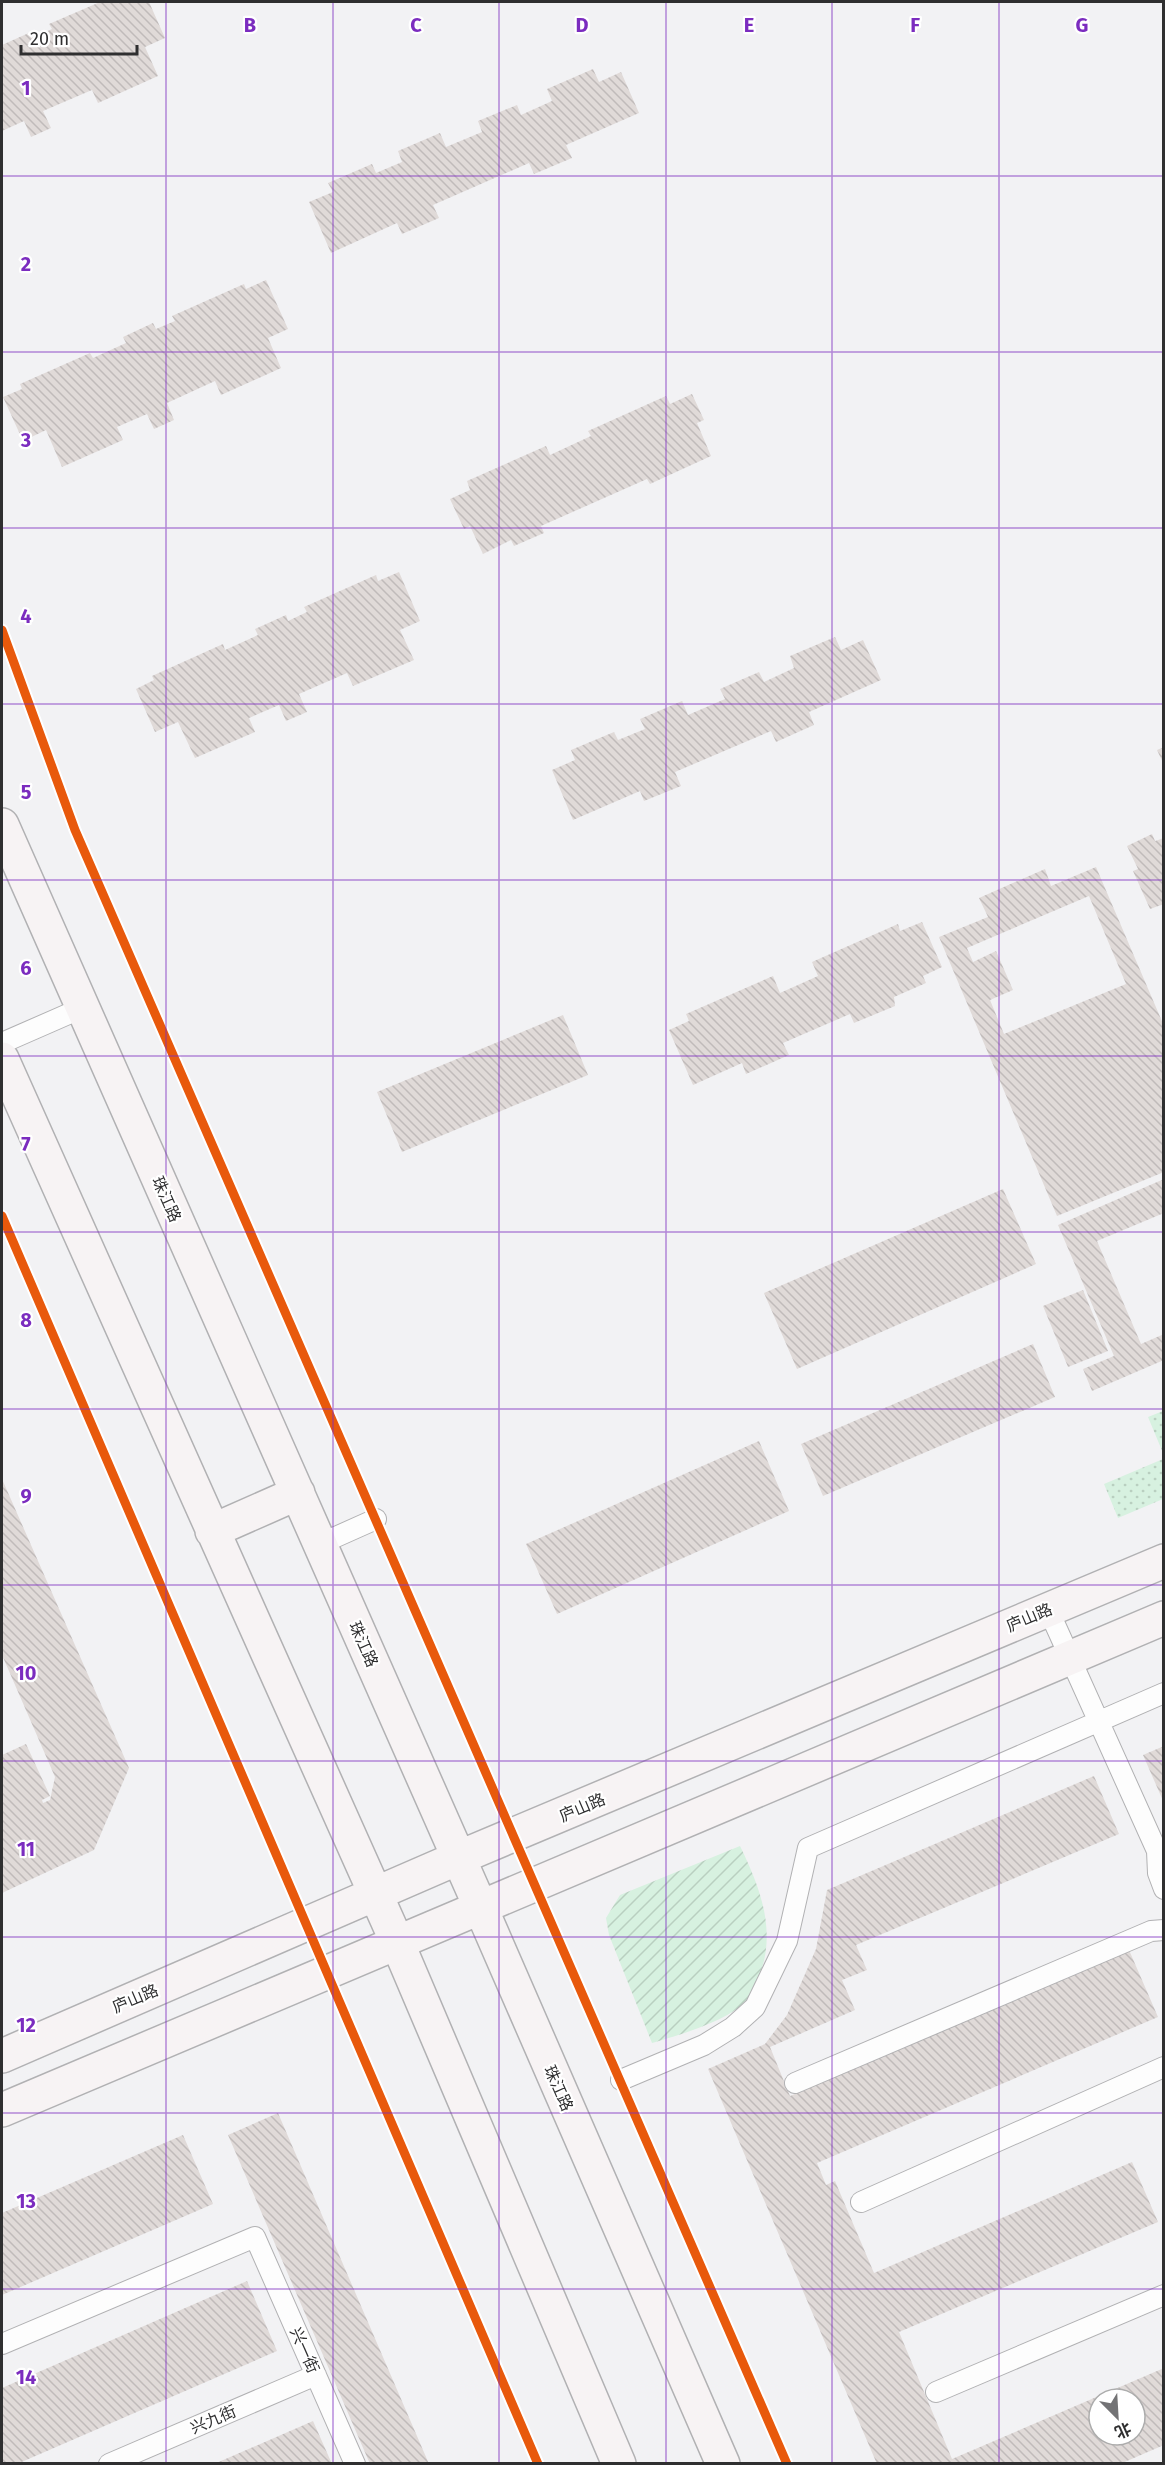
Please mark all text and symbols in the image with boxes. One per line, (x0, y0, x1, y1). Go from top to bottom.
text: B (244, 13, 256, 37)
text: C (410, 13, 422, 37)
text: D (575, 13, 589, 37)
text: E (744, 13, 754, 37)
text: F (910, 13, 920, 37)
text: G (1076, 13, 1088, 37)
scale bar (21, 18, 136, 56)
text: 20 m (30, 28, 69, 50)
text: 1 (21, 76, 31, 100)
text: 2 (21, 252, 31, 276)
text: 3 (20, 428, 31, 452)
text: 4 (20, 604, 32, 628)
text: 5 (21, 780, 32, 804)
text: 6 (20, 956, 32, 980)
text: 7 (21, 1132, 31, 1156)
street label: 珠江路 (148, 1173, 185, 1225)
text: 8 (20, 1308, 32, 1332)
text: 9 (20, 1484, 32, 1508)
street label: 庐山路 (1003, 1599, 1055, 1636)
street label: 珠江路 (345, 1618, 382, 1670)
text: 10 (16, 1661, 36, 1685)
street label: 庐山路 (556, 1789, 608, 1826)
text: 11 (17, 1837, 35, 1861)
street label: 庐山路 (109, 1980, 161, 2017)
text: 12 (16, 2013, 36, 2037)
street label: 珠江路 (540, 2062, 577, 2114)
text: 13 (16, 2189, 36, 2213)
street label: 兴一街 (286, 2324, 323, 2376)
text: 14 (16, 2365, 36, 2389)
north arrow (1087, 2387, 1147, 2447)
street label: 兴九街 (187, 2401, 239, 2438)
text: 北 (1112, 2418, 1134, 2442)

